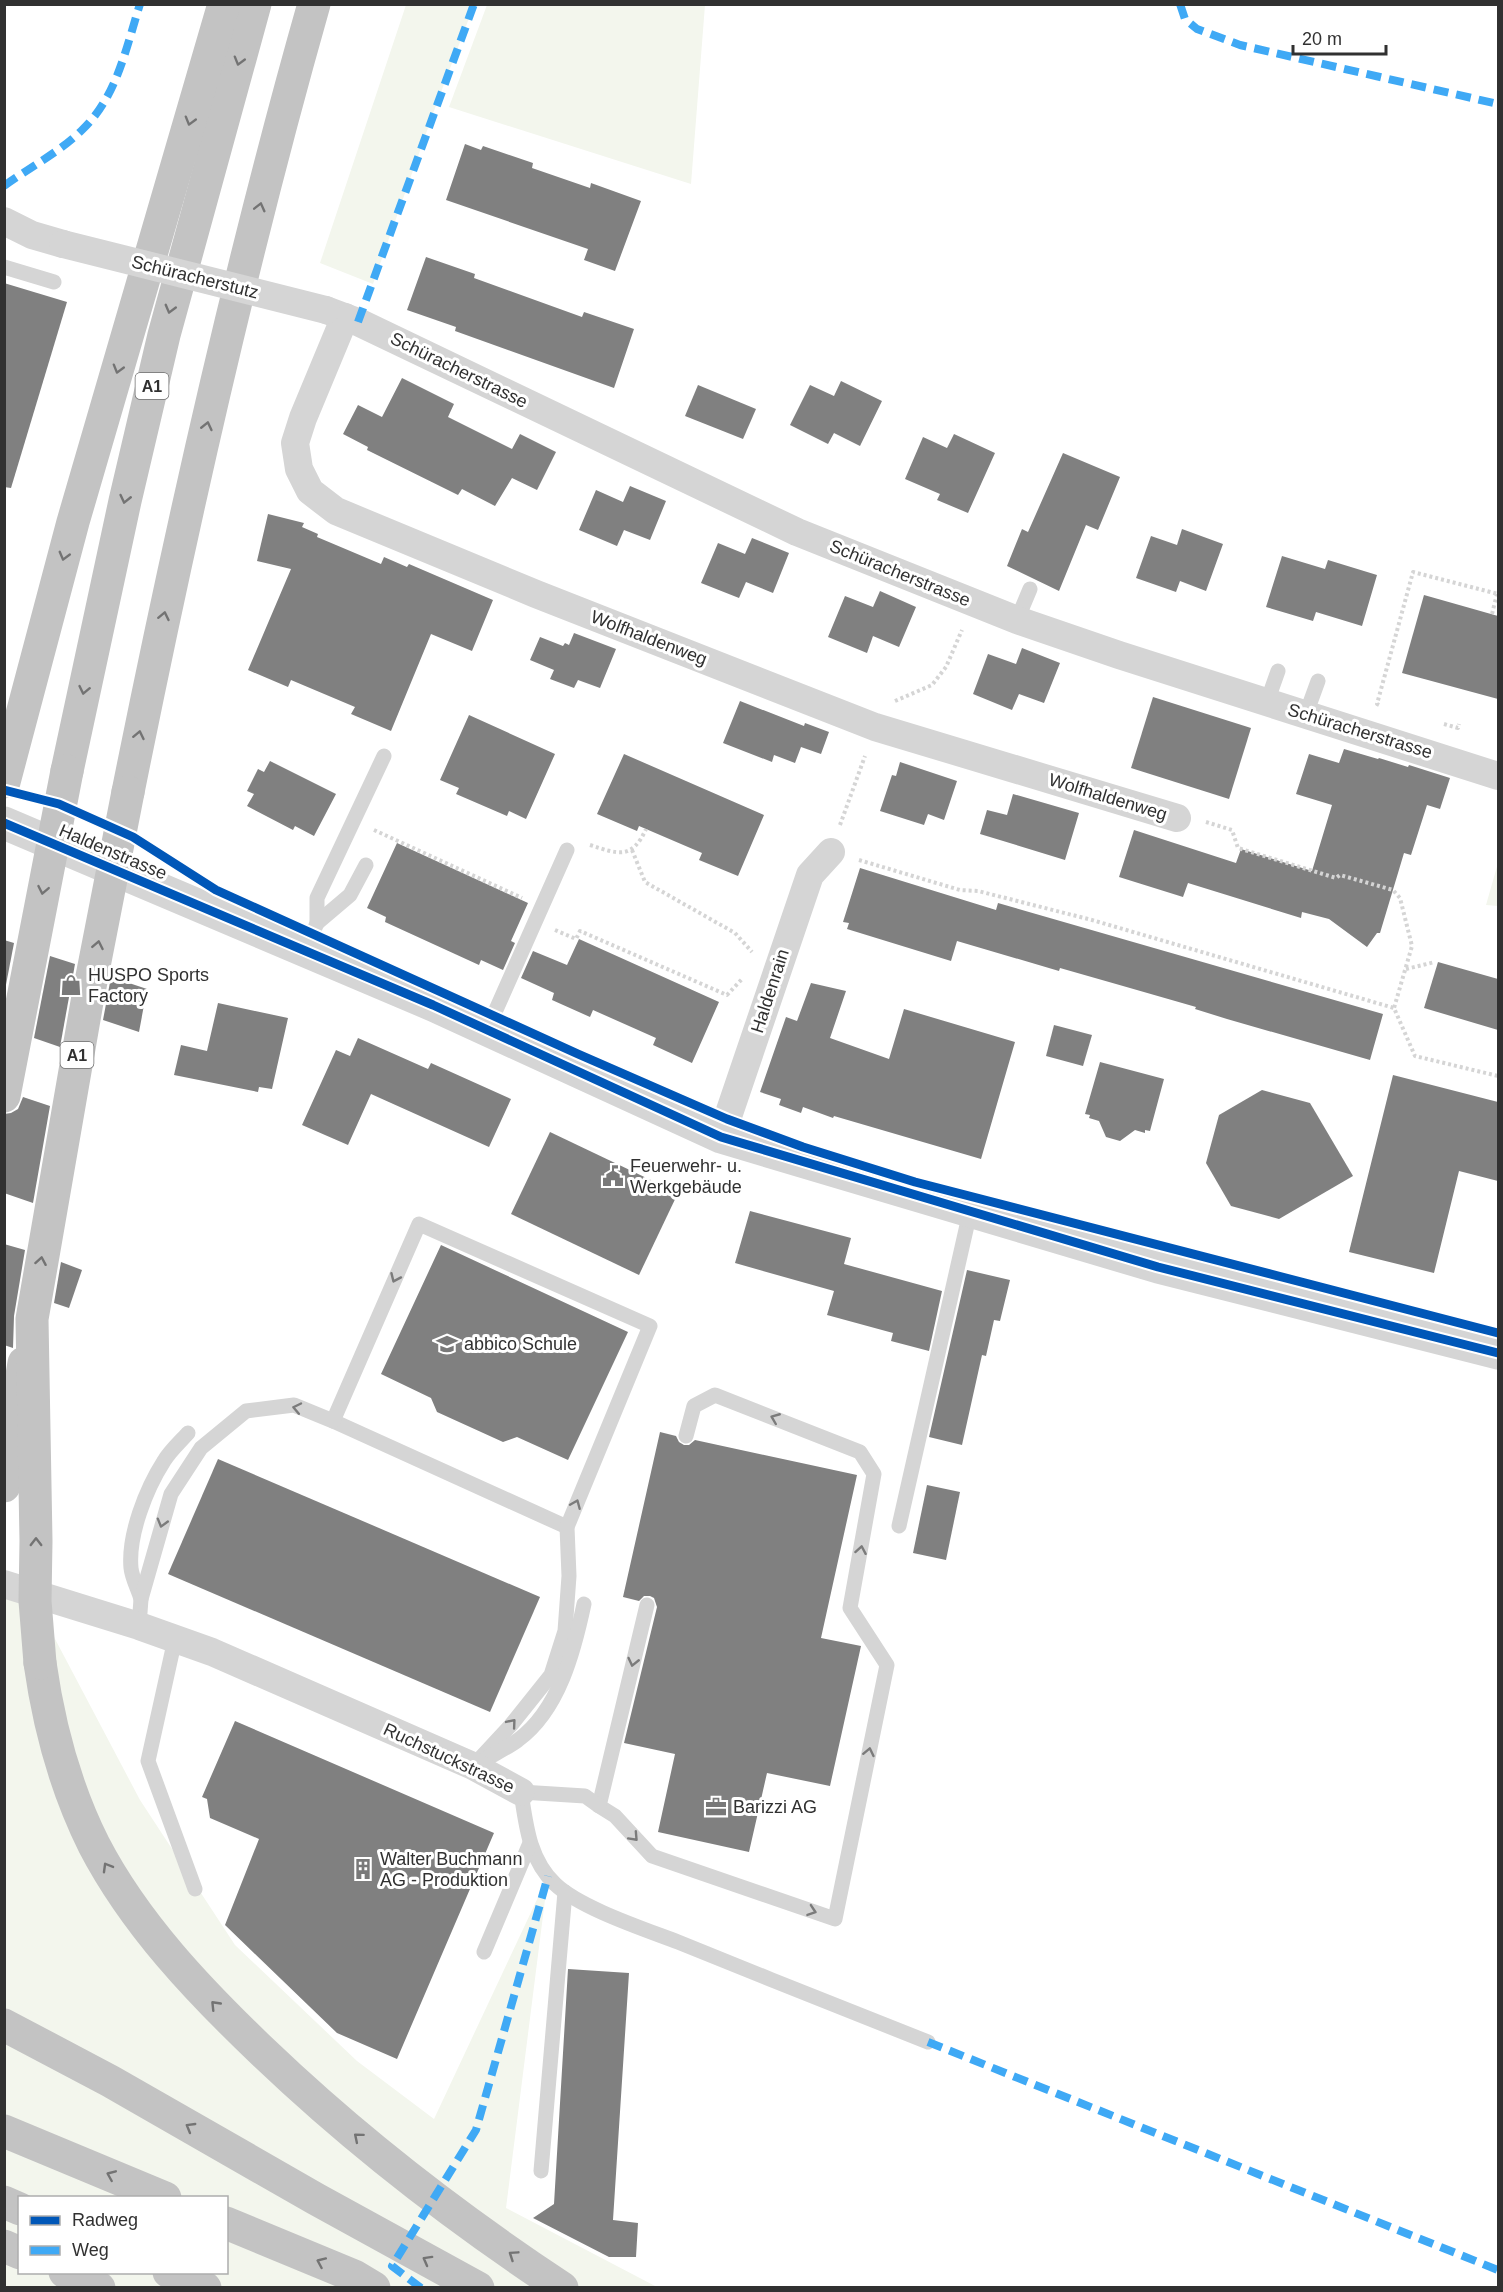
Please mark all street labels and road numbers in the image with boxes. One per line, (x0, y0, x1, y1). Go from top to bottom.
street label: Schüracherstutz (129, 252, 261, 302)
street label: Schüracherstrasse (387, 328, 531, 412)
road number: A1 (136, 373, 168, 399)
street label: Schüracherstrasse (827, 536, 973, 610)
street label: Wolfhaldenweg (588, 607, 710, 669)
street label: Schüracherstrasse (1285, 699, 1435, 763)
street label: Wolfhaldenweg (1046, 769, 1170, 825)
street label: Haldenstrasse (56, 820, 170, 884)
street label: Haldenrain (747, 947, 793, 1035)
road number: A1 (60, 1042, 94, 1068)
street label: Ruchstuckstrasse (380, 1719, 518, 1797)

